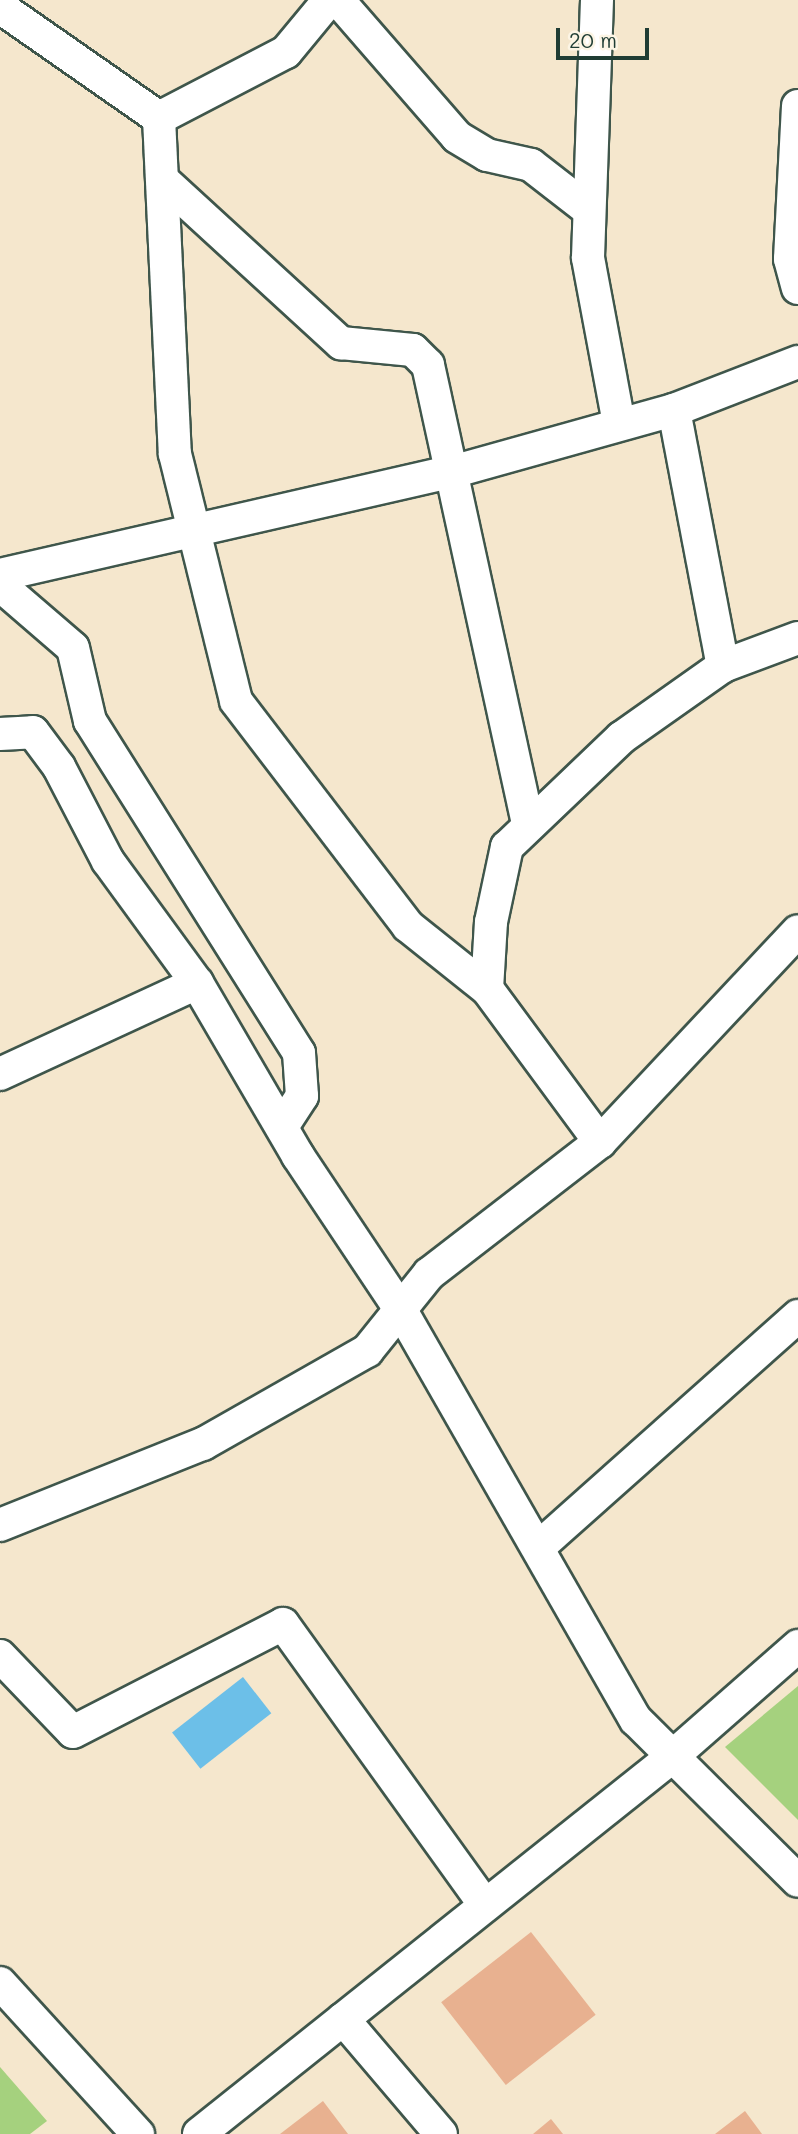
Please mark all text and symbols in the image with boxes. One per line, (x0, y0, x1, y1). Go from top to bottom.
scale bar (560, 14, 653, 58)
text: 20 m (569, 26, 617, 53)

